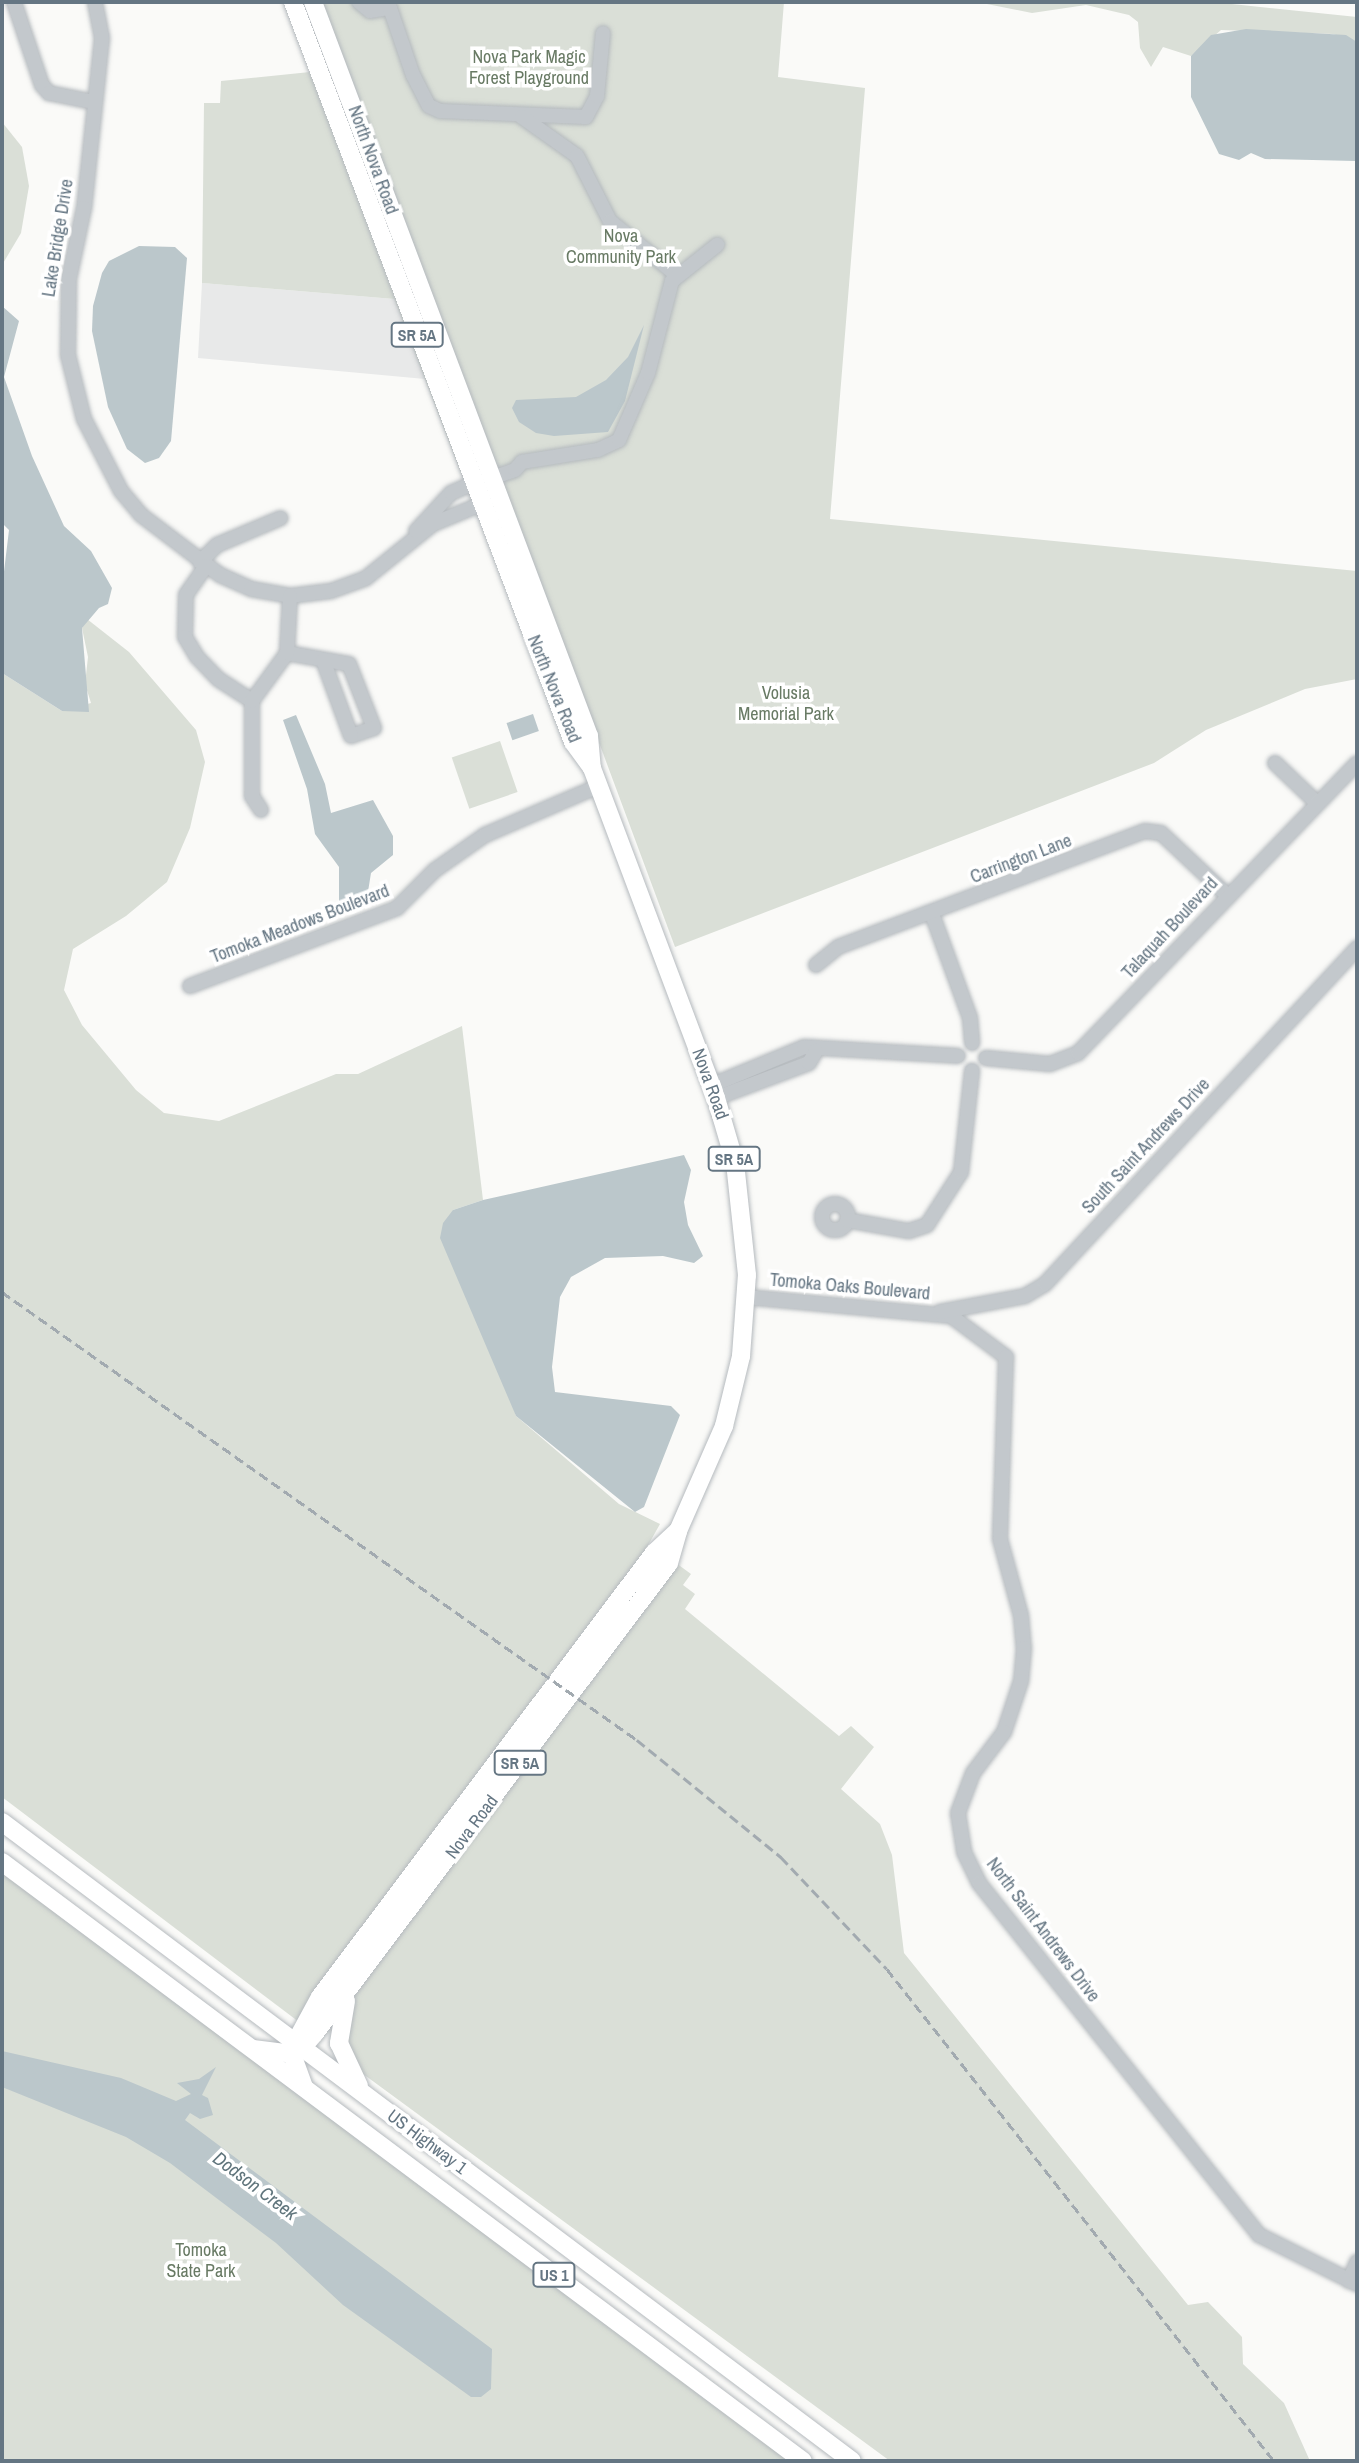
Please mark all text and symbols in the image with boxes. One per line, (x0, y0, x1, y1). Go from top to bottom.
park label: Nova Park Magic Forest Playground (469, 47, 589, 90)
street label: North Nova Road (343, 103, 403, 217)
street label: Lake Bridge Drive (38, 178, 78, 298)
park label: Nova Community Park (566, 226, 676, 268)
road number: SR 5A (389, 322, 445, 348)
street label: North Nova Road (523, 632, 585, 746)
park label: Volusia Memorial Park (738, 683, 834, 726)
street label: Carrington Lane (967, 830, 1075, 888)
street label: Talaquah Boulevard (1118, 873, 1222, 983)
street label: Tomoka Meadows Boulevard (208, 880, 392, 968)
street label: Nova Road (687, 1046, 733, 1122)
street label: South Saint Andrews Drive (1077, 1074, 1215, 1218)
road number: SR 5A (706, 1147, 762, 1172)
street label: Tomoka Oaks Boulevard (769, 1269, 931, 1305)
road number: SR 5A (492, 1750, 548, 1776)
street label: Nova Road (441, 1791, 503, 1863)
street label: North Saint Andrews Drive (982, 1853, 1104, 2007)
street label: US Highway 1 (383, 2105, 471, 2179)
water label: Dodson Creek (208, 2147, 302, 2225)
park label: Tomoka State Park (167, 2240, 235, 2282)
road number: US 1 (531, 2262, 577, 2288)

